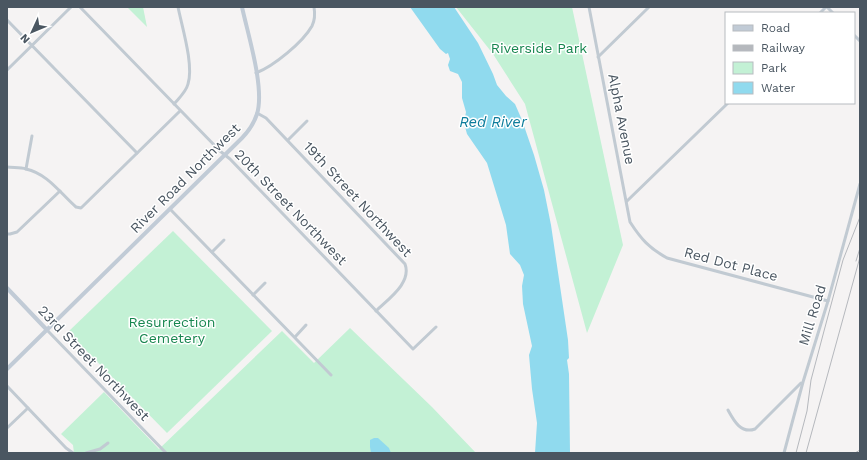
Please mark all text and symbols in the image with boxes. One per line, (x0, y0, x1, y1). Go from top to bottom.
north arrow (12, 12, 52, 52)
legend (725, 12, 855, 104)
text: Road (761, 21, 790, 35)
text: N (18, 31, 33, 46)
park label: Riverside Park (491, 40, 587, 56)
text: Railway (761, 41, 806, 55)
text: Park (761, 61, 787, 75)
street label: Alpha Avenue (605, 72, 639, 166)
text: Water (761, 81, 796, 95)
water label: Red River (459, 113, 528, 131)
street label: River Road Northwest (127, 120, 243, 236)
street label: 19th Street Northwest (301, 138, 416, 260)
street label: 20th Street Northwest (232, 146, 350, 268)
street label: Red Dot Place (682, 244, 780, 284)
street label: Mill Road (795, 283, 829, 347)
street label: 23rd Street Northwest (35, 302, 153, 424)
park label: Resurrection Cemetery (129, 314, 215, 346)

